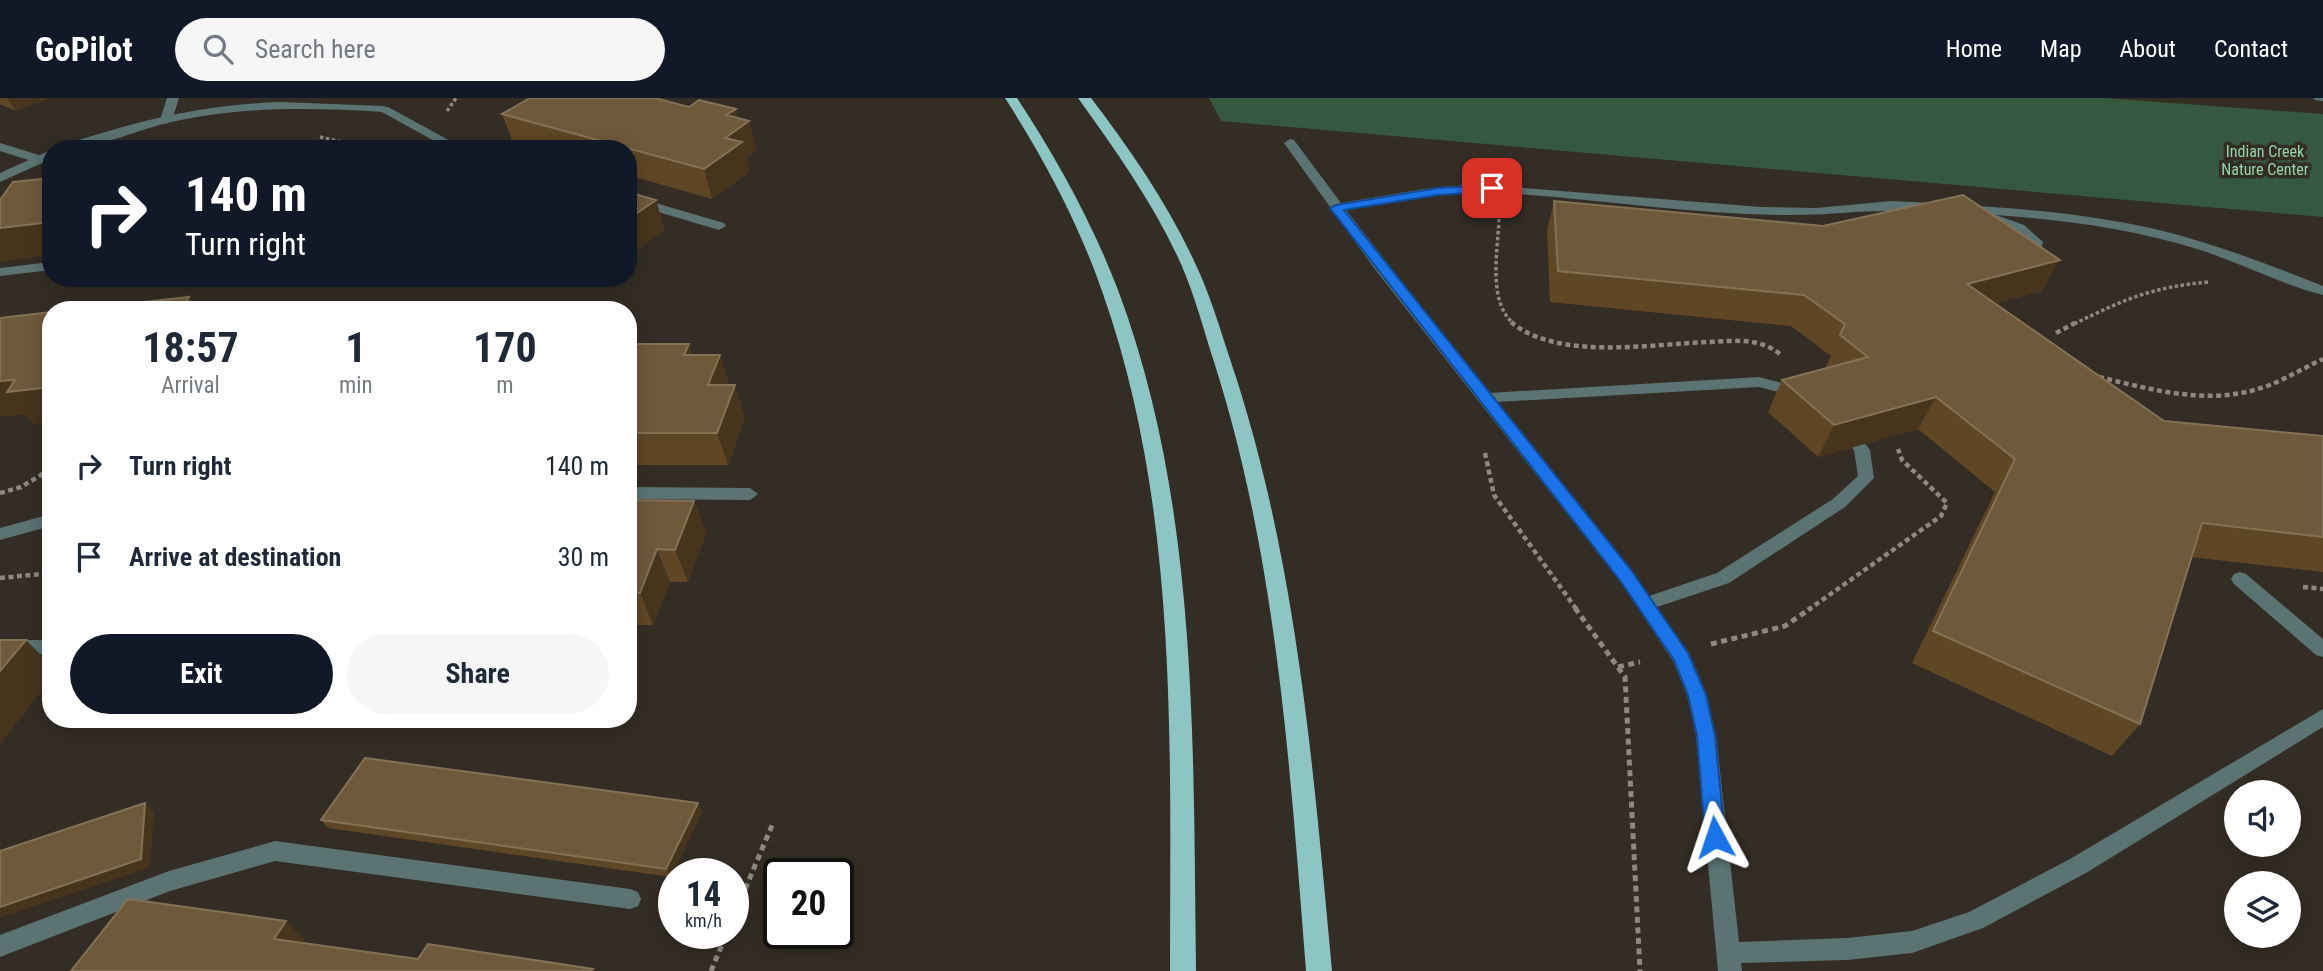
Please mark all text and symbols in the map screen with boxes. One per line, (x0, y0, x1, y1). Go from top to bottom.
search box (175, 18, 665, 81)
text: GoPilot (35, 30, 133, 69)
icon: search (199, 30, 237, 68)
text: Search here (255, 34, 376, 64)
text: Home (1946, 35, 2002, 63)
text: Map (2040, 35, 2082, 63)
text: About (2120, 35, 2176, 63)
text: Contact (2214, 35, 2288, 63)
park label: Indian Creek Nature Center (2221, 142, 2309, 179)
pin (1462, 158, 1522, 218)
text: 140 m (185, 166, 307, 223)
icon: right (70, 168, 161, 259)
icon: arrive (1473, 169, 1511, 207)
text: Turn right (185, 225, 306, 263)
text: 18:57 (142, 323, 239, 372)
text: 1 (345, 323, 366, 372)
text: 170 (473, 323, 537, 372)
text: Arrival (161, 372, 220, 399)
text: min (339, 372, 373, 399)
text: m (496, 372, 513, 399)
icon: right (70, 447, 108, 485)
text: Turn right (129, 451, 231, 481)
text: 140 m (545, 451, 609, 481)
icon: arrive (70, 538, 108, 576)
text: Arrive at destination (129, 542, 341, 572)
text: 30 m (558, 542, 609, 572)
button: Exit (70, 634, 333, 714)
button: Share (347, 634, 609, 714)
map controls (2224, 780, 2301, 948)
button: sound (2224, 780, 2301, 857)
position arrow (1678, 800, 1752, 874)
speed limit sign: 20 (763, 858, 854, 949)
button: layers (2224, 871, 2301, 948)
text: 14 (686, 874, 721, 915)
text: km/h (685, 910, 722, 931)

